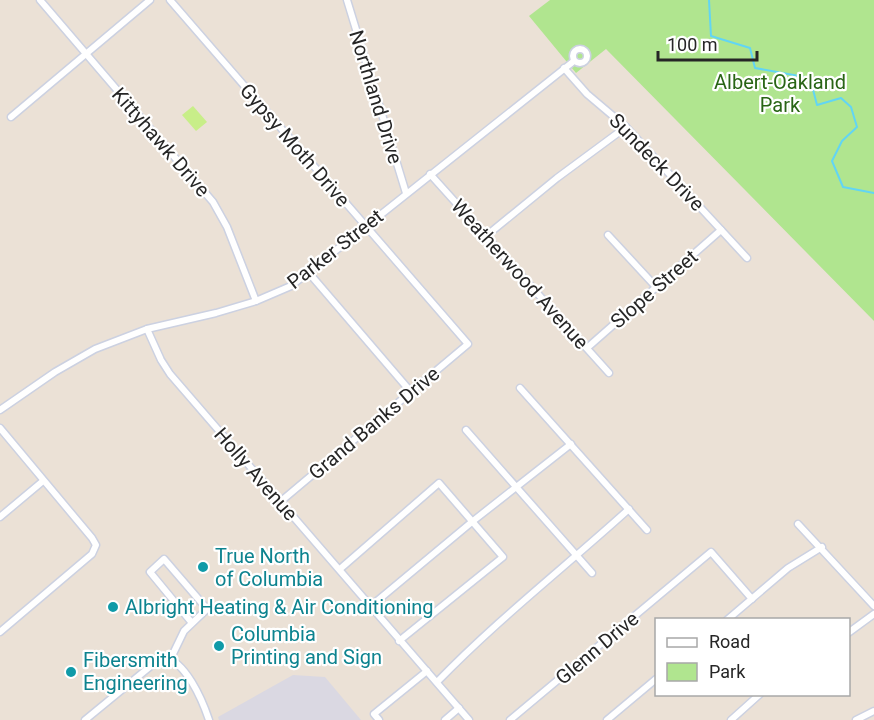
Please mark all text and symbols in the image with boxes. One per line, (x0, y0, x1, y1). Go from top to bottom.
scale bar (658, 24, 757, 62)
street label: Northland Drive (344, 27, 408, 167)
text: 100 m (667, 34, 718, 55)
park label: Albert-Oakland Park (714, 70, 846, 117)
street label: Gypsy Moth Drive (235, 78, 355, 212)
street label: Kittyhawk Drive (107, 82, 215, 202)
street label: Sundeck Drive (604, 108, 710, 216)
street label: Weatherwood Avenue (446, 194, 594, 354)
street label: Parker Street (282, 204, 388, 294)
street label: Slope Street (605, 245, 703, 333)
street label: Grand Banks Drive (304, 361, 444, 485)
street label: Holly Avenue (209, 423, 303, 525)
place label: True North of Columbia (215, 544, 323, 591)
marker: True North of Columbia (196, 560, 210, 574)
place label: Albright Heating & Air Conditioning (125, 595, 434, 619)
marker: Albright Heating & Air Conditioning (106, 600, 120, 614)
street label: Glenn Drive (551, 606, 643, 690)
legend (655, 618, 850, 696)
place label: Columbia Printing and Sign (231, 622, 382, 669)
text: Road (709, 631, 750, 652)
marker: Columbia Printing and Sign (212, 639, 226, 653)
place label: Fibersmith Engineering (83, 648, 188, 695)
text: Park (709, 661, 746, 682)
marker: Fibersmith Engineering (64, 665, 78, 679)

